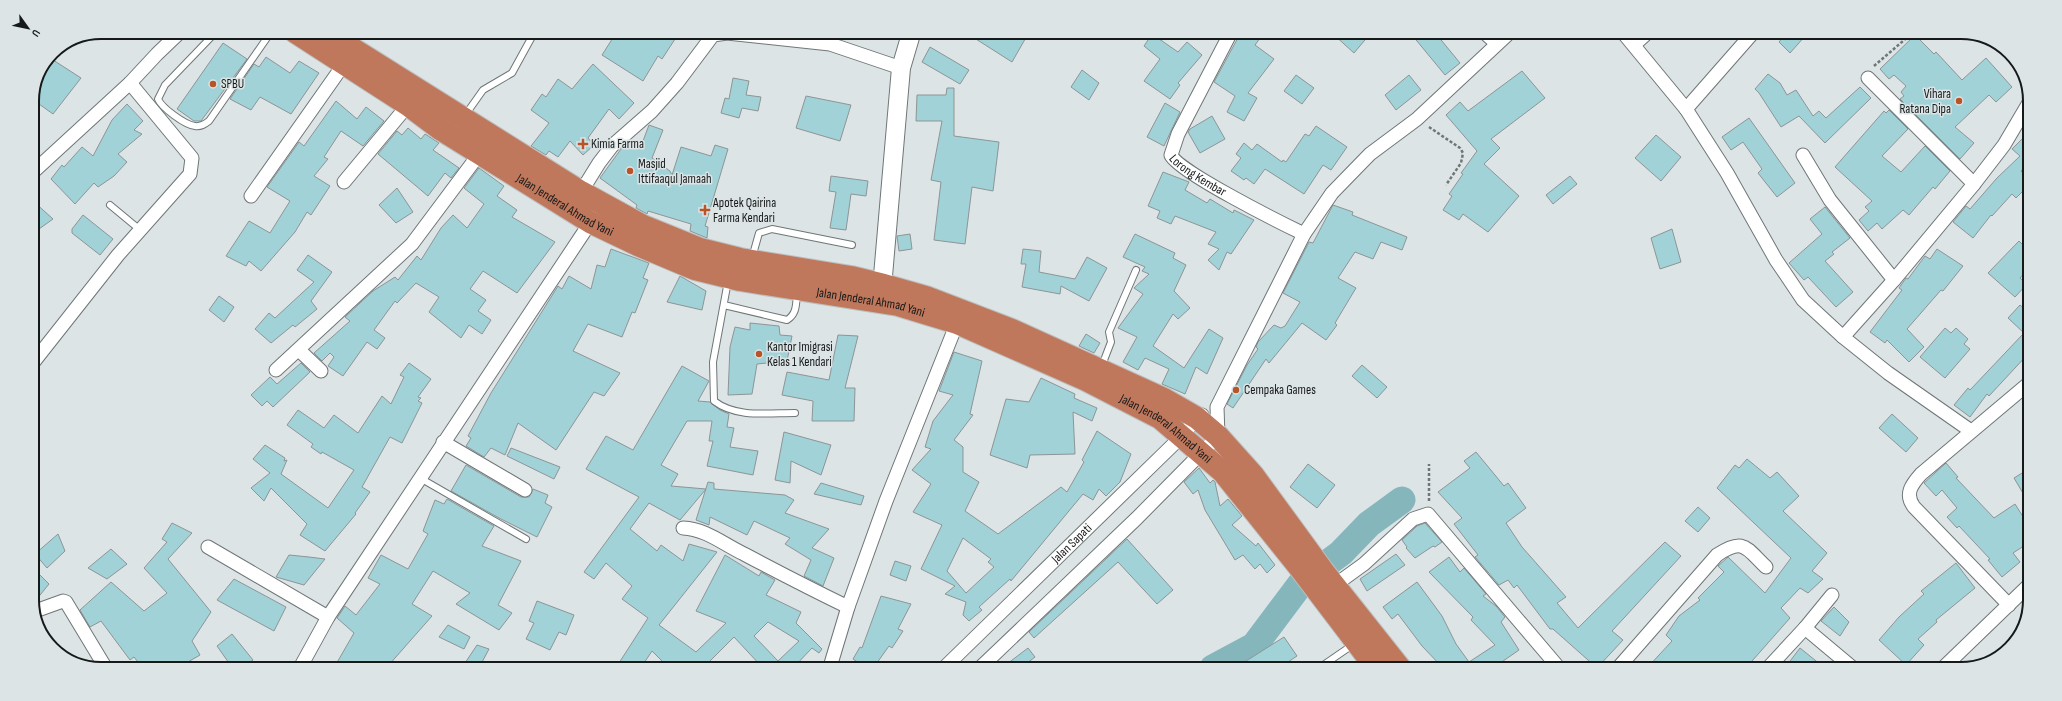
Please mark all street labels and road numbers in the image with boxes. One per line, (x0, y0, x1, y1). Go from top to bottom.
street label: Lorong Kembar (1165, 151, 1229, 200)
street label: Jalan Jenderal Ahmad Yani (513, 170, 616, 240)
street label: Jalan Jenderal Ahmad Yani (814, 284, 927, 321)
street label: Jalan Jenderal Ahmad Yani (1116, 390, 1215, 467)
street label: Jalan Sapati (1047, 520, 1095, 567)

